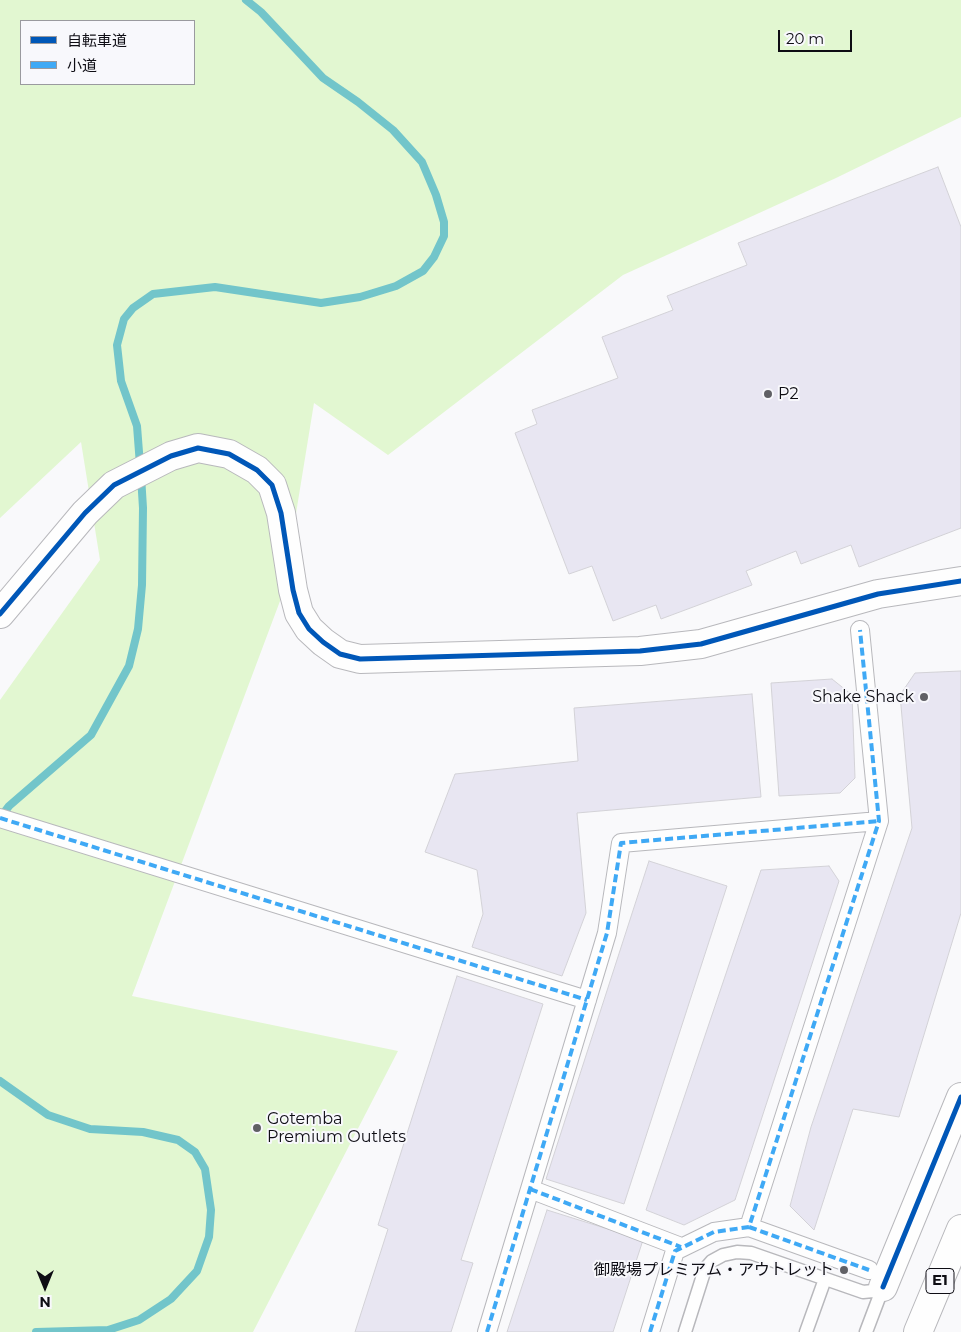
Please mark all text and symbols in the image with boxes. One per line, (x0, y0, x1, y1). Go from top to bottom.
legend (20, 20, 195, 85)
scale bar (781, 20, 855, 52)
text: 20 m (786, 29, 824, 48)
text: 自転車道 (67, 31, 127, 50)
text: 小道 (67, 56, 97, 75)
place label: P2 (778, 384, 798, 404)
marker: P2 (762, 388, 774, 400)
place label: Shake Shack (812, 687, 914, 707)
marker: Shake Shack (918, 691, 930, 703)
place label: Gotemba Premium Outlets (267, 1109, 406, 1147)
marker: Gotemba Premium Outlets (251, 1122, 263, 1134)
place label: 御殿場プレミアム・アウトレット (594, 1260, 834, 1280)
north arrow (20, 1262, 70, 1312)
marker: 御殿場プレミアム・アウトレット (838, 1264, 850, 1276)
road number: E1 (926, 1268, 954, 1294)
text: N (39, 1293, 51, 1311)

